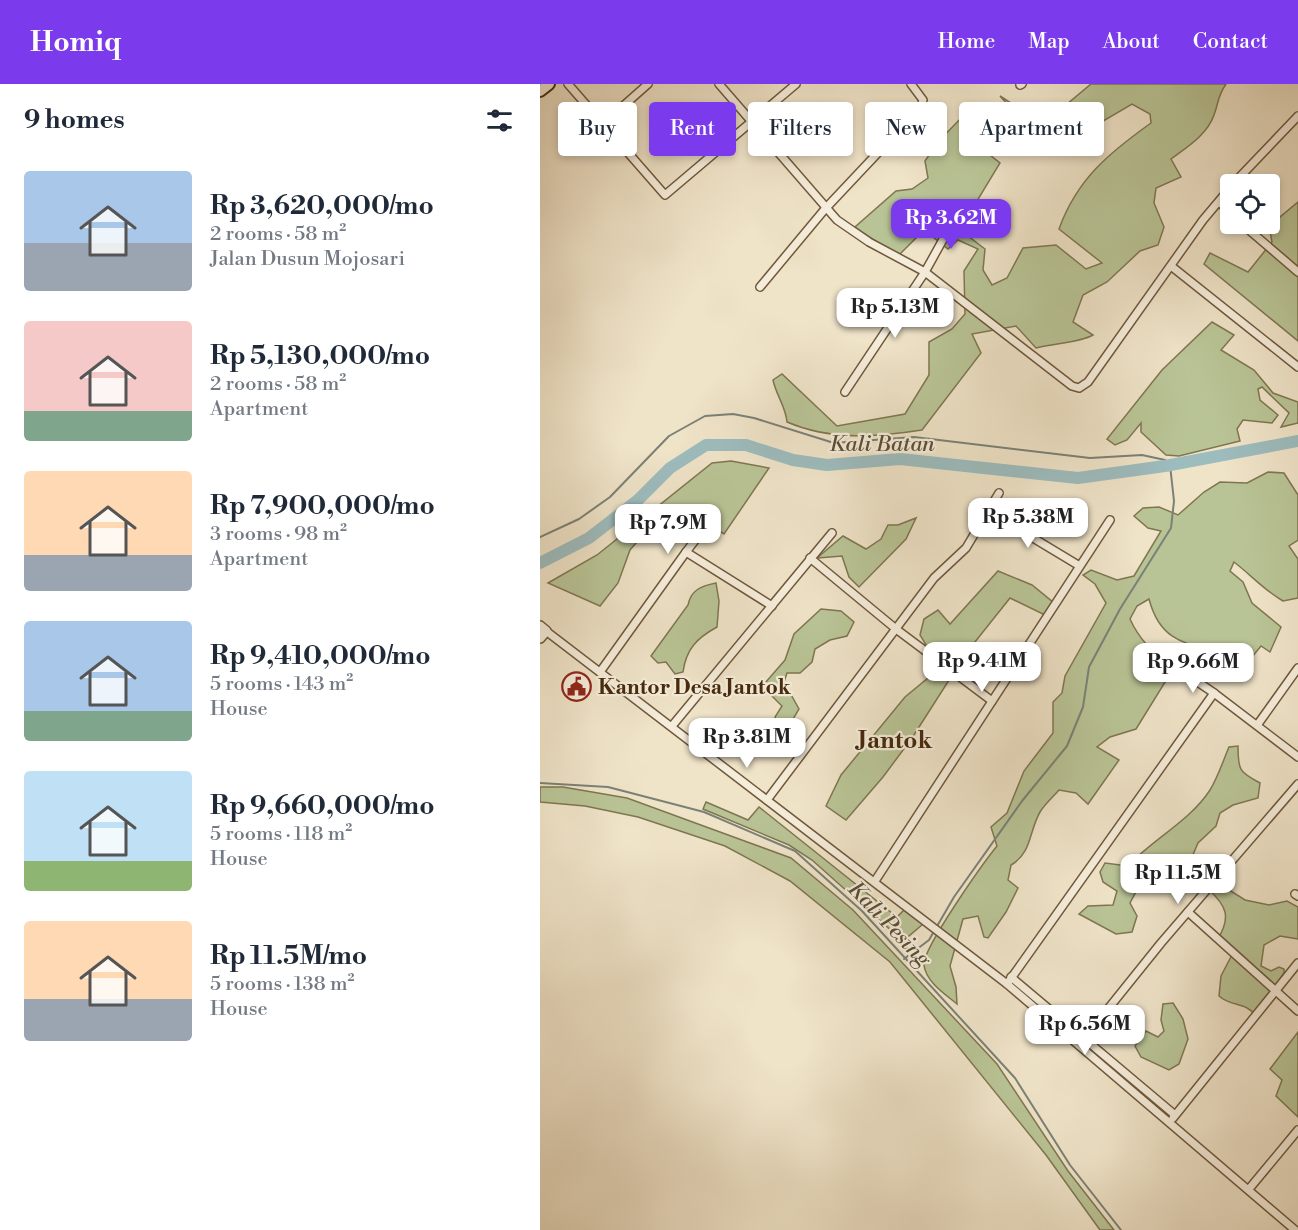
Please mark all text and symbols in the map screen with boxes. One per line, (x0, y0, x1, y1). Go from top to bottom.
text: Homiq (30, 25, 121, 60)
text: Home (938, 29, 995, 55)
text: Map (1028, 29, 1070, 55)
text: About (1103, 29, 1160, 55)
text: Contact (1193, 29, 1268, 55)
chip: Buy (558, 102, 637, 156)
chip: Rent (649, 102, 736, 156)
chip: Filters (748, 102, 853, 156)
chip: New (865, 102, 947, 156)
chip: Apartment (959, 102, 1104, 156)
text: 9 homes (24, 104, 125, 136)
icon: filters (483, 104, 516, 137)
map controls (1220, 174, 1280, 234)
button: locate (1220, 174, 1280, 234)
text: Rp 3,620,000/mo (210, 190, 434, 222)
icon: home (72, 195, 144, 267)
pin: Rp 3.62M (889, 199, 1013, 250)
text: Rp 3.62M (905, 206, 997, 231)
text: 2 rooms · 58 m² (210, 222, 346, 247)
text: Jalan Dusun Mojosari (210, 247, 405, 272)
pin: Rp 5.13M (833, 288, 957, 339)
text: Rp 5.13M (851, 295, 939, 320)
text: Rp 5,130,000/mo (210, 340, 430, 372)
icon: home (72, 345, 144, 417)
text: 2 rooms · 58 m² (210, 372, 346, 397)
text: Apartment (210, 397, 308, 422)
water label: Kali Batan (829, 431, 935, 458)
text: Rp 7,900,000/mo (210, 490, 435, 522)
icon: home (72, 495, 144, 567)
pin: Rp 5.38M (966, 498, 1090, 549)
pin: Rp 7.9M (613, 504, 723, 555)
text: Rp 5.38M (982, 505, 1074, 530)
text: Rp 7.9M (629, 511, 707, 536)
text: 3 rooms · 98 m² (210, 522, 347, 547)
text: Apartment (210, 547, 308, 572)
text: Rp 9,410,000/mo (210, 640, 431, 672)
pin: Rp 9.41M (920, 642, 1044, 693)
pin: Rp 9.66M (1131, 643, 1255, 694)
icon: home (72, 645, 144, 717)
text: Rp 9.41M (937, 649, 1027, 674)
text: Rp 9.66M (1147, 650, 1239, 675)
public building icon: Kantor Desa Jantok (561, 671, 593, 703)
text: 5 rooms · 143 m² (210, 672, 353, 697)
place label: Kantor Desa Jantok (598, 675, 792, 701)
text: House (210, 697, 268, 722)
pin: Rp 3.81M (685, 718, 809, 769)
text: Rp 3.81M (703, 725, 791, 750)
district label: Jantok (855, 726, 933, 756)
text: Rp 9,660,000/mo (210, 790, 435, 822)
icon: home (72, 795, 144, 867)
text: 5 rooms · 118 m² (210, 822, 352, 847)
text: House (210, 847, 268, 872)
pin: Rp 11.5M (1116, 854, 1240, 905)
text: Rp 11.5M (1134, 861, 1222, 886)
water label: Kali Pesing (842, 876, 937, 974)
text: Rp 11.5M/mo (210, 940, 367, 972)
icon: home (72, 945, 144, 1017)
text: 5 rooms · 138 m² (210, 972, 354, 997)
text: House (210, 997, 268, 1022)
pin: Rp 6.56M (1023, 1005, 1147, 1056)
text: Rp 6.56M (1039, 1012, 1131, 1037)

